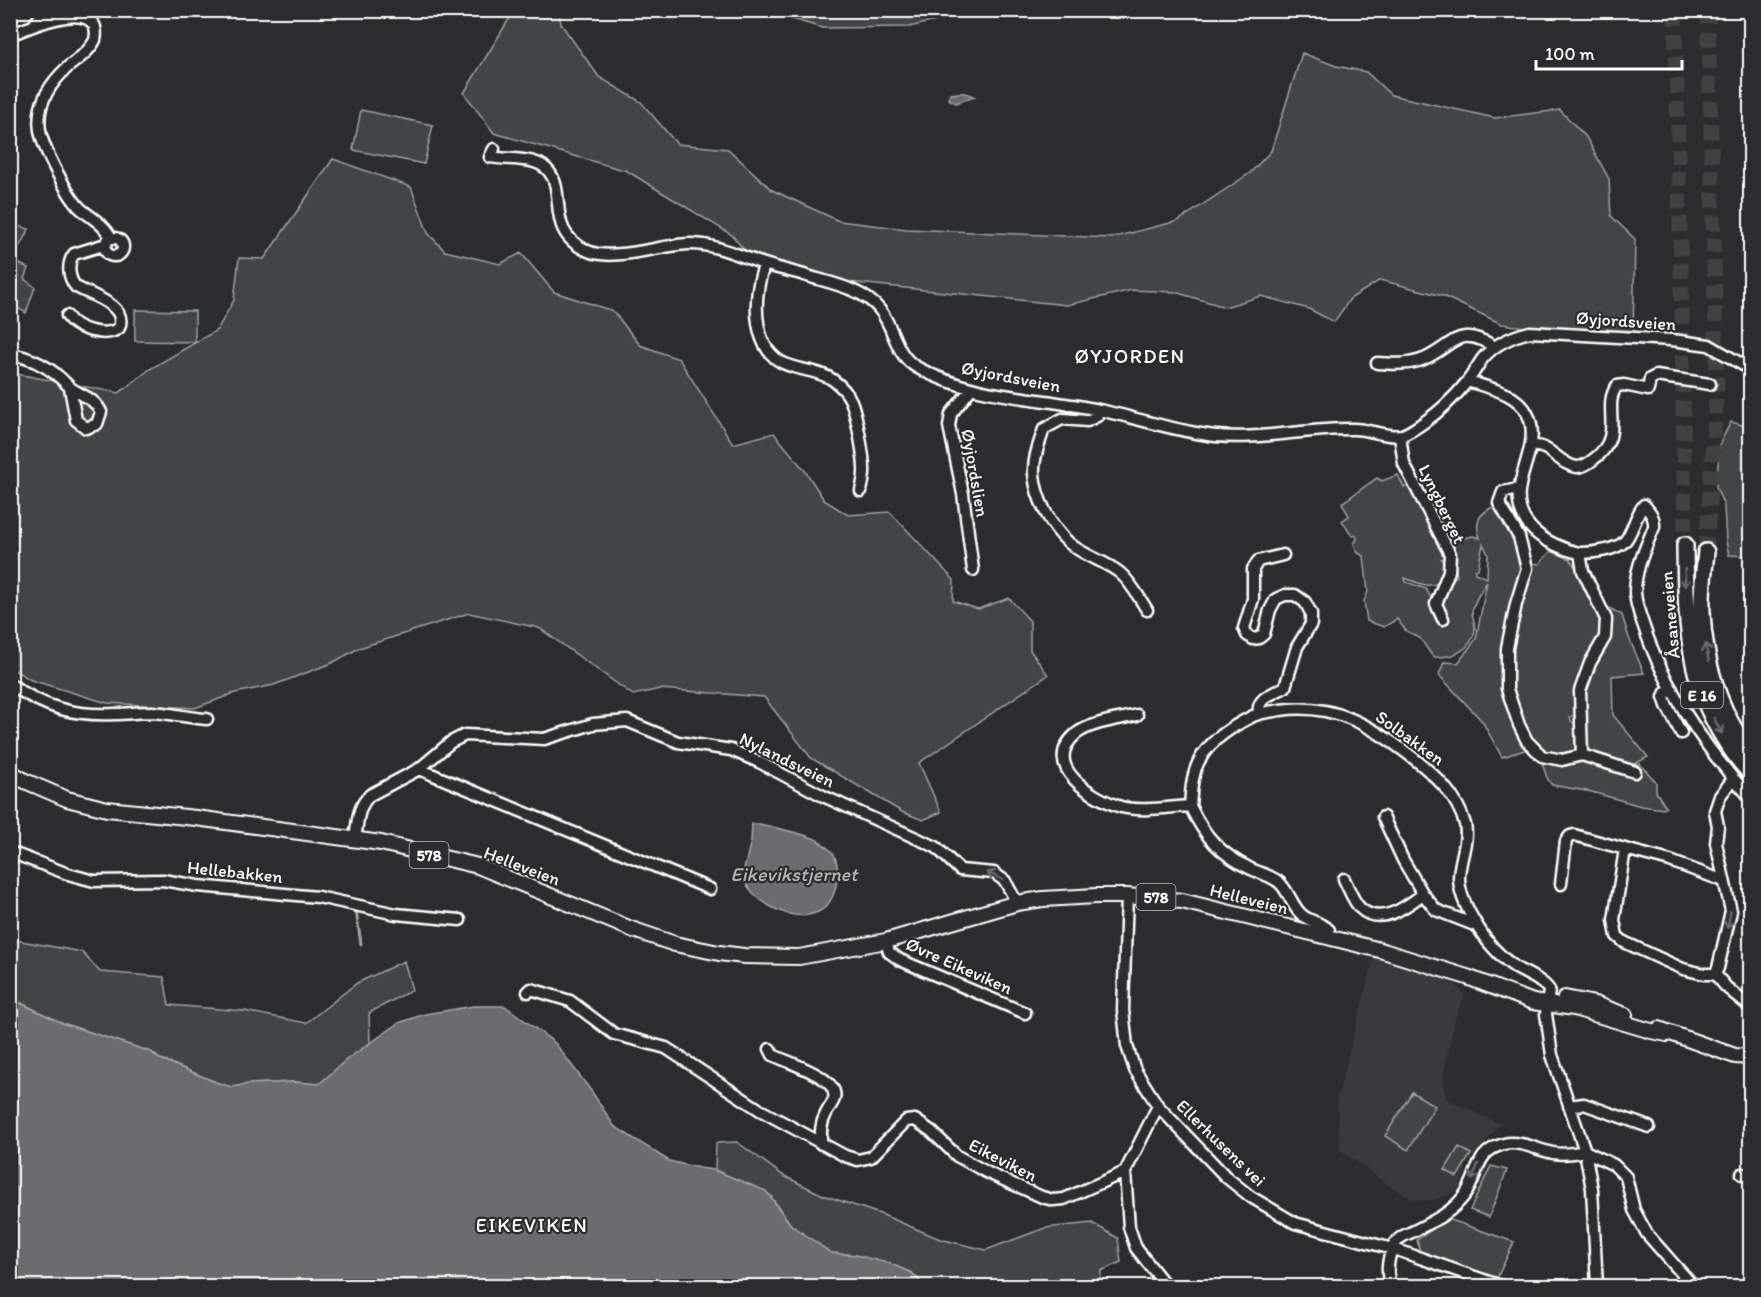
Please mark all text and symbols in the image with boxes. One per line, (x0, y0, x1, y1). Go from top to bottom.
scale bar (1536, 33, 1682, 71)
text: 100 m (1545, 43, 1595, 65)
street label: Øyjordsveien (1575, 307, 1677, 335)
district label: ØYJORDEN (1075, 344, 1186, 368)
street label: Øyjordsveien (960, 357, 1062, 397)
street label: Øyjordslien (956, 427, 994, 519)
street label: Lyngberget (1413, 461, 1471, 547)
one-way arrow (1680, 567, 1691, 587)
street label: Åsaneveien (1655, 570, 1685, 660)
one-way arrow (1701, 643, 1712, 663)
road number: E 16 (1681, 682, 1723, 708)
street label: Solbakken (1371, 706, 1449, 771)
one-way arrow (1712, 717, 1724, 734)
street label: Nylandsveien (736, 727, 838, 793)
street label: Helleveien (481, 841, 563, 891)
road number: 578 (410, 842, 448, 868)
street label: Hellebakken (186, 856, 284, 888)
water label: Eikevikstjernet (730, 862, 859, 886)
one-way arrow (987, 870, 1005, 881)
street label: Helleveien (1207, 879, 1291, 919)
road number: 578 (1136, 884, 1176, 910)
one-way arrow (1724, 910, 1735, 930)
street label: Øvre Eikeviken (902, 933, 1016, 999)
street label: Ellerhusens vei (1172, 1095, 1270, 1191)
street label: Eikeviken (965, 1134, 1041, 1186)
one-way arrow (1469, 1162, 1480, 1181)
district label: EIKEVIKEN (476, 1213, 588, 1237)

